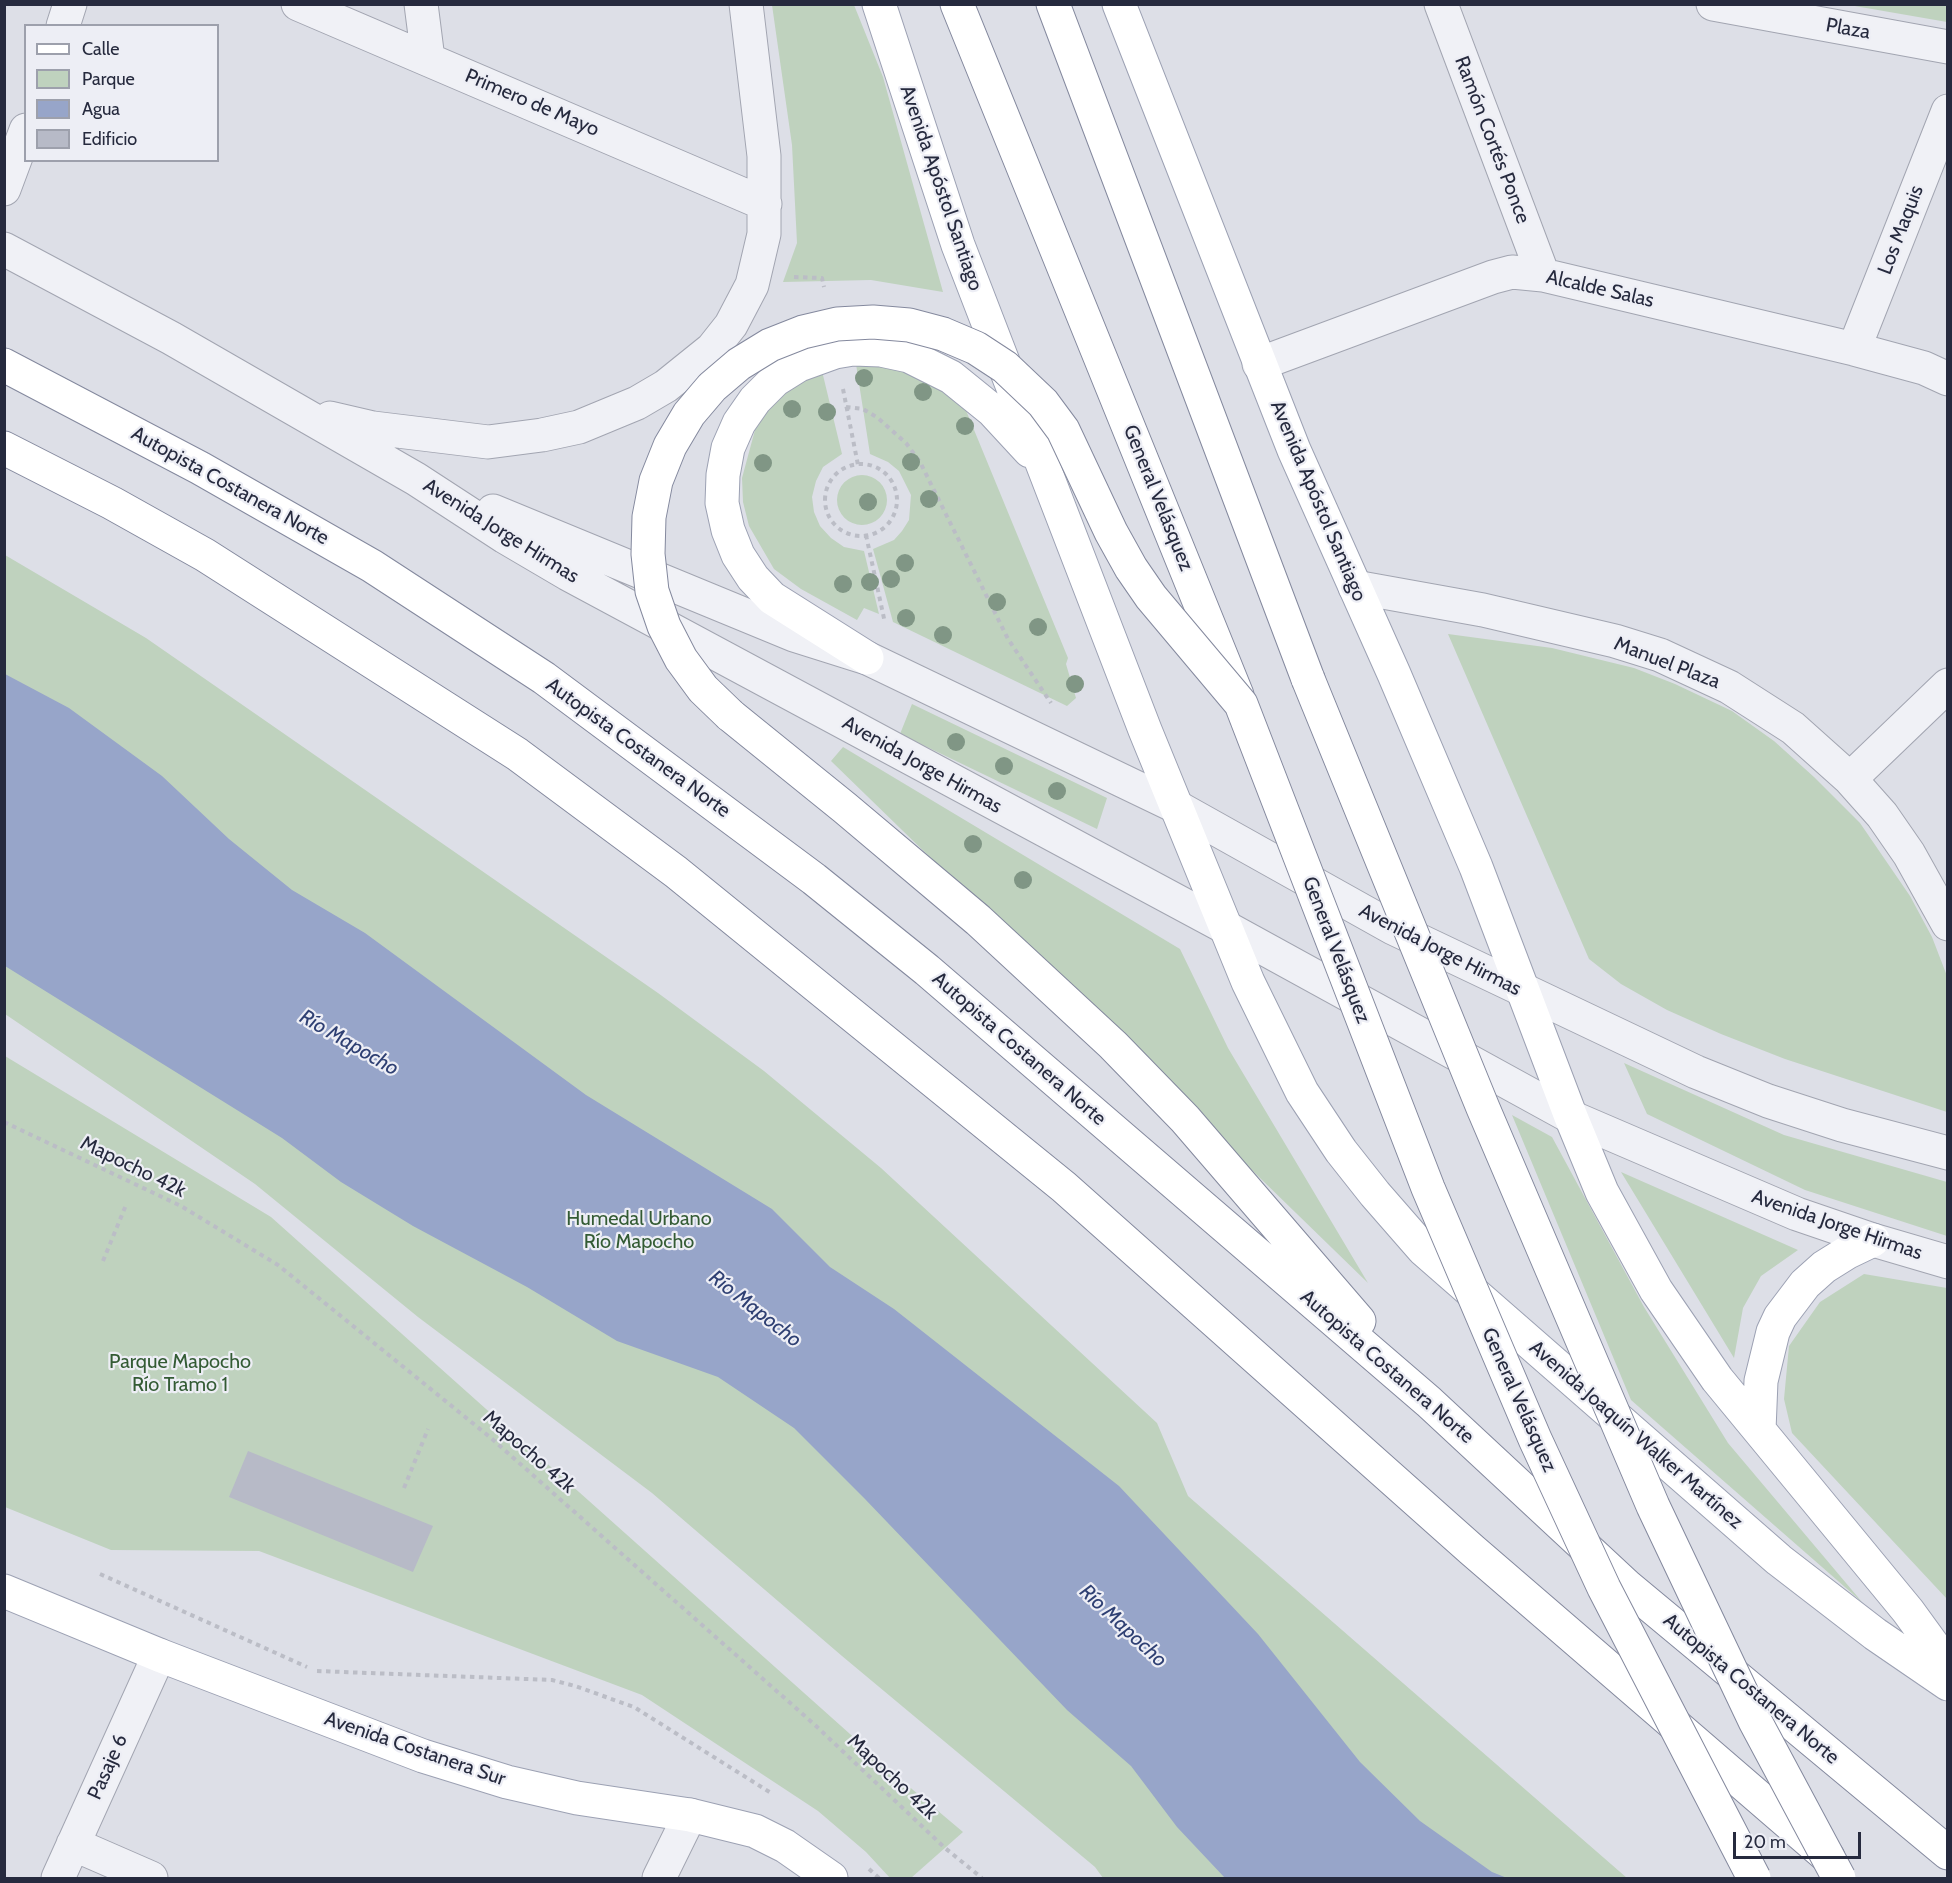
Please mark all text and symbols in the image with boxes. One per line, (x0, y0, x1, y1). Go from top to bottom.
street label: Plaza (1824, 13, 1872, 45)
legend (24, 24, 219, 162)
text: Calle (82, 38, 119, 60)
street label: Ramón Cortés Ponce (1449, 53, 1535, 227)
street label: Primero de Mayo (461, 64, 603, 142)
text: Parque (82, 68, 135, 90)
street label: Avenida Apóstol Santiago (895, 82, 987, 294)
text: Agua (82, 98, 120, 120)
text: Edificio (82, 128, 137, 150)
street label: Los Maquis (1873, 182, 1929, 278)
street label: Alcalde Salas (1544, 265, 1656, 313)
street label: Avenida Apóstol Santiago (1265, 397, 1371, 605)
street label: Autopista Costanera Norte (127, 422, 333, 550)
street label: General Velásquez (1118, 422, 1198, 574)
street label: Avenida Jorge Hirmas (419, 473, 583, 589)
street label: Manuel Plaza (1611, 632, 1723, 694)
street label: Autopista Costanera Norte (541, 673, 735, 823)
street label: Avenida Jorge Hirmas (838, 711, 1006, 819)
street label: General Velásquez (1297, 873, 1375, 1027)
street label: Avenida Jorge Hirmas (1355, 899, 1525, 1001)
street label: Autopista Costanera Norte (927, 967, 1111, 1131)
water label: Río Mapocho (295, 1005, 403, 1081)
street label: Mapocho 42k (76, 1131, 190, 1203)
street label: Avenida Jorge Hirmas (1749, 1185, 1925, 1265)
park label: Humedal Urbano Río Mapocho (566, 1207, 712, 1254)
water label: Río Mapocho (704, 1265, 806, 1353)
street label: Autopista Costanera Norte (1295, 1285, 1479, 1449)
street label: General Velásquez (1476, 1324, 1562, 1476)
street label: Avenida Joaquín Walker Martínez (1524, 1336, 1748, 1534)
park label: Parque Mapocho Río Tramo 1 (109, 1350, 251, 1397)
street label: Mapocho 42k (478, 1405, 580, 1499)
water label: Río Mapocho (1074, 1579, 1172, 1673)
street label: Autopista Costanera Norte (1658, 1608, 1844, 1770)
street label: Avenida Costanera Sur (321, 1707, 509, 1791)
street label: Mapocho 42k (842, 1729, 942, 1825)
street label: Pasaje 6 (83, 1731, 133, 1803)
scale bar (1736, 1820, 1864, 1858)
text: 20 m (1744, 1831, 1786, 1853)

